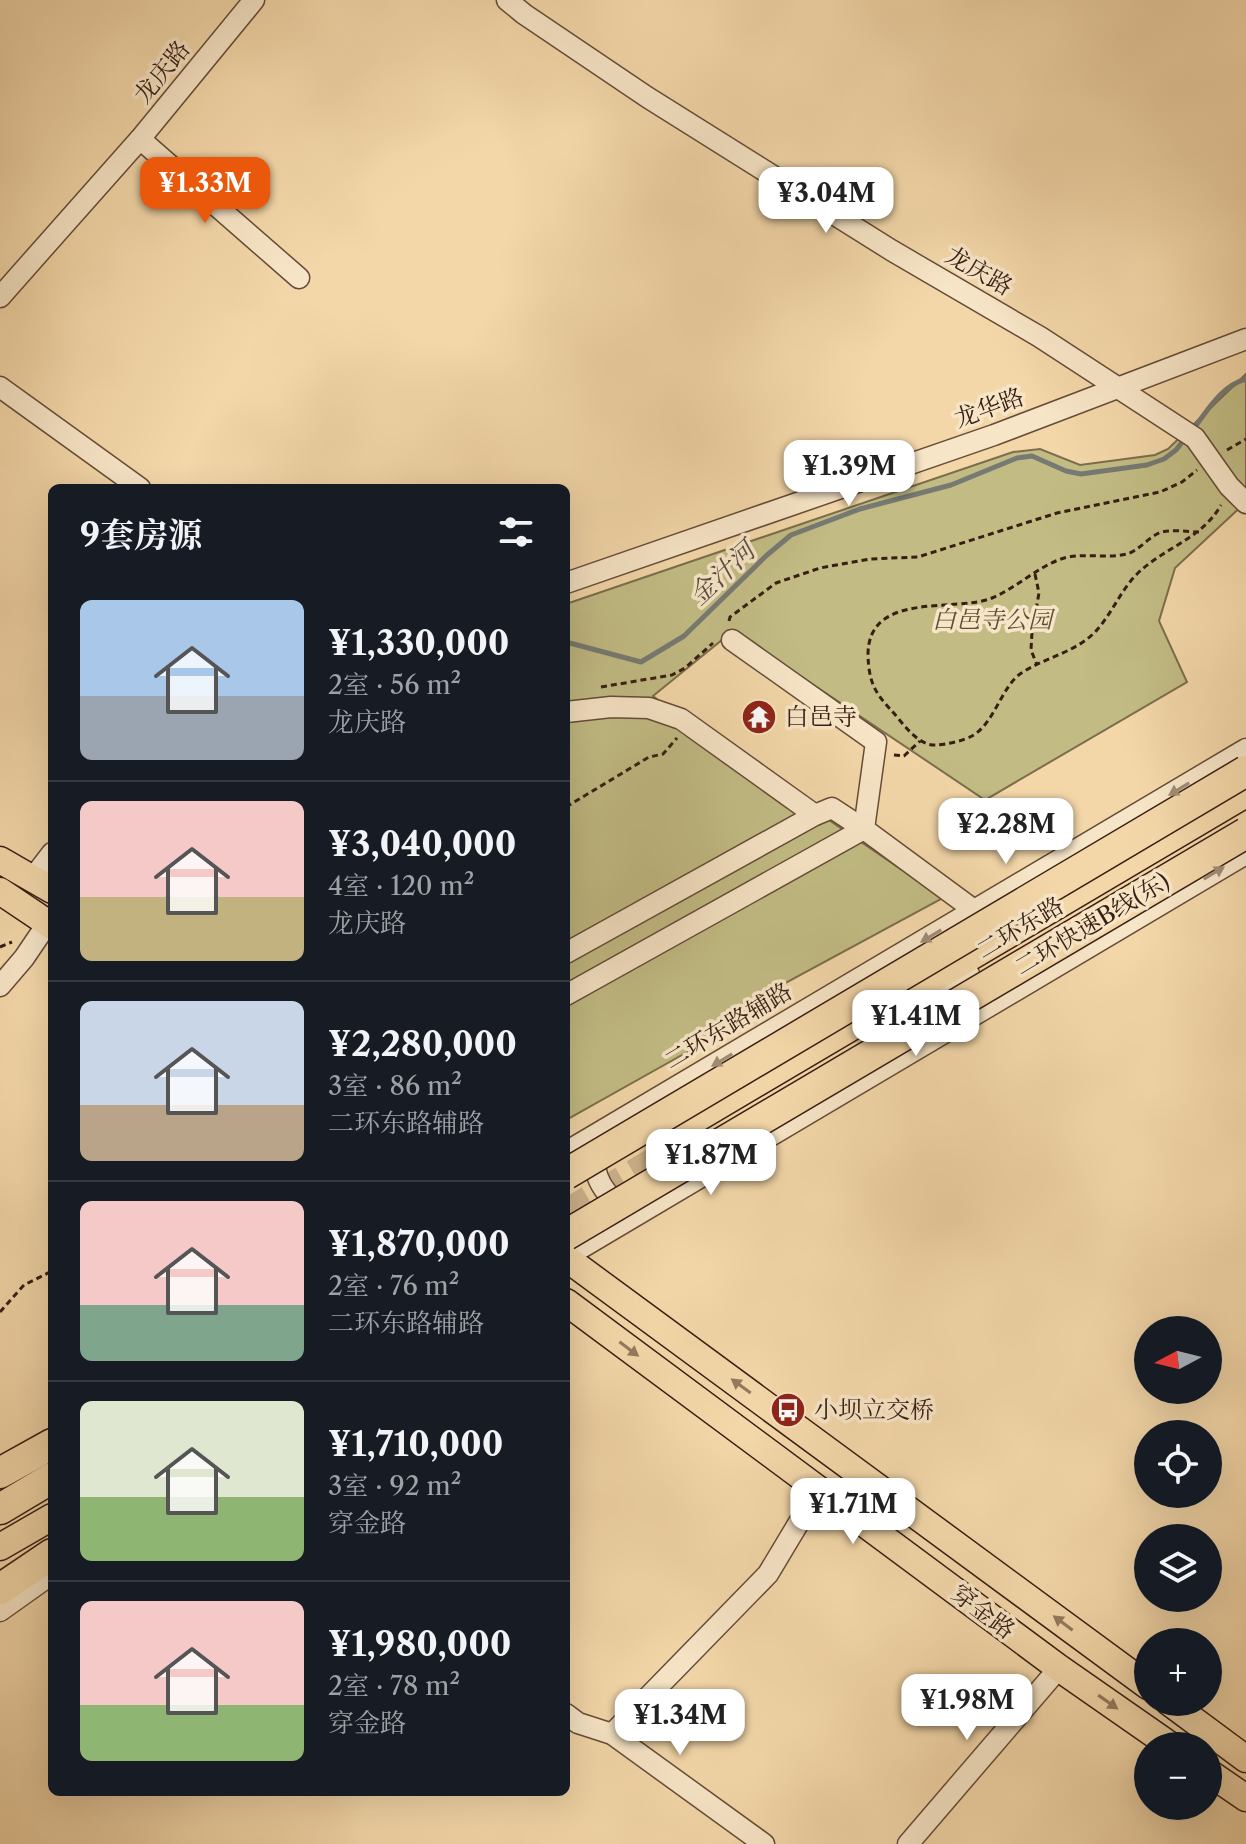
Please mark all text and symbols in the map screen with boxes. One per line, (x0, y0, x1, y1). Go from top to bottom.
street label: 龙庆路 (128, 35, 196, 109)
pin: ¥1.33M (140, 157, 270, 225)
text: ¥1.33M (158, 167, 252, 199)
pin: ¥3.04M (761, 167, 891, 235)
text: ¥3.04M (777, 177, 875, 209)
street label: 龙庆路 (941, 240, 1018, 301)
street label: 龙华路 (950, 382, 1028, 433)
pin: ¥1.39M (784, 440, 914, 508)
text: ¥1.39M (802, 450, 896, 482)
icon: filters (494, 510, 538, 554)
text: 9套房源 (80, 514, 202, 556)
water label: 金汁河 (683, 532, 764, 611)
park label: 白邑寺公园 (932, 605, 1056, 634)
text: ¥1,330,000 (328, 622, 510, 664)
icon: home (144, 632, 240, 728)
text: 2室 · 56 m² (328, 669, 461, 701)
temple icon: 白邑寺 (740, 698, 778, 736)
place label: 白邑寺 (785, 702, 857, 731)
text: 龙庆路 (328, 706, 406, 738)
one-way arrow (1168, 782, 1190, 796)
pin: ¥2.28M (941, 798, 1071, 866)
text: ¥2.28M (956, 808, 1056, 840)
text: ¥3,040,000 (328, 823, 516, 865)
icon: home (144, 833, 240, 929)
street label: 二环快速B线(东) (1009, 866, 1174, 981)
one-way arrow (1203, 866, 1225, 880)
text: 4室 · 120 m² (328, 870, 474, 902)
street label: 二环东路 (971, 890, 1068, 965)
text: 龙庆路 (328, 907, 406, 939)
one-way arrow (920, 929, 942, 943)
street label: 二环东路辅路 (659, 976, 797, 1075)
pin: ¥1.41M (851, 990, 981, 1058)
text: ¥1.41M (870, 1000, 962, 1032)
text: ¥2,280,000 (328, 1023, 517, 1065)
icon: home (144, 1033, 240, 1129)
one-way arrow (711, 1052, 733, 1066)
text: 3室 · 86 m² (328, 1070, 462, 1102)
text: 二环东路辅路 (328, 1107, 484, 1139)
pin: ¥1.87M (646, 1129, 776, 1197)
text: ¥1.87M (664, 1139, 758, 1171)
text: ¥1,870,000 (328, 1223, 510, 1265)
icon: home (144, 1233, 240, 1329)
text: 2室 · 76 m² (328, 1270, 459, 1302)
text: 二环东路辅路 (328, 1307, 484, 1339)
north arrow (1134, 1316, 1222, 1404)
map controls (1134, 1316, 1222, 1820)
one-way arrow (618, 1340, 639, 1356)
one-way arrow (730, 1378, 751, 1394)
bus stop icon: 小坝立交桥 (769, 1391, 807, 1429)
place label: 小坝立交桥 (814, 1395, 934, 1424)
button: locate (1134, 1420, 1222, 1508)
text: ¥1,710,000 (328, 1423, 503, 1465)
icon: home (144, 1433, 240, 1529)
text: 3室 · 92 m² (328, 1470, 461, 1502)
pin: ¥1.71M (788, 1478, 918, 1546)
text: ¥1.71M (808, 1488, 898, 1520)
text: 穿金路 (328, 1507, 406, 1539)
button: layers (1134, 1524, 1222, 1612)
street label: 穿金路 (946, 1578, 1021, 1645)
one-way arrow (1052, 1615, 1074, 1631)
text: ¥1,980,000 (328, 1623, 511, 1665)
button: + (1134, 1628, 1222, 1716)
icon: home (144, 1633, 240, 1729)
text: 2室 · 78 m² (328, 1670, 460, 1702)
pin: ¥1.98M (902, 1674, 1032, 1742)
text: ¥1.98M (919, 1684, 1015, 1716)
pin: ¥1.34M (615, 1689, 745, 1757)
one-way arrow (1098, 1694, 1119, 1709)
text: ¥1.34M (633, 1699, 727, 1731)
text: 穿金路 (328, 1707, 406, 1739)
button: − (1134, 1732, 1222, 1820)

